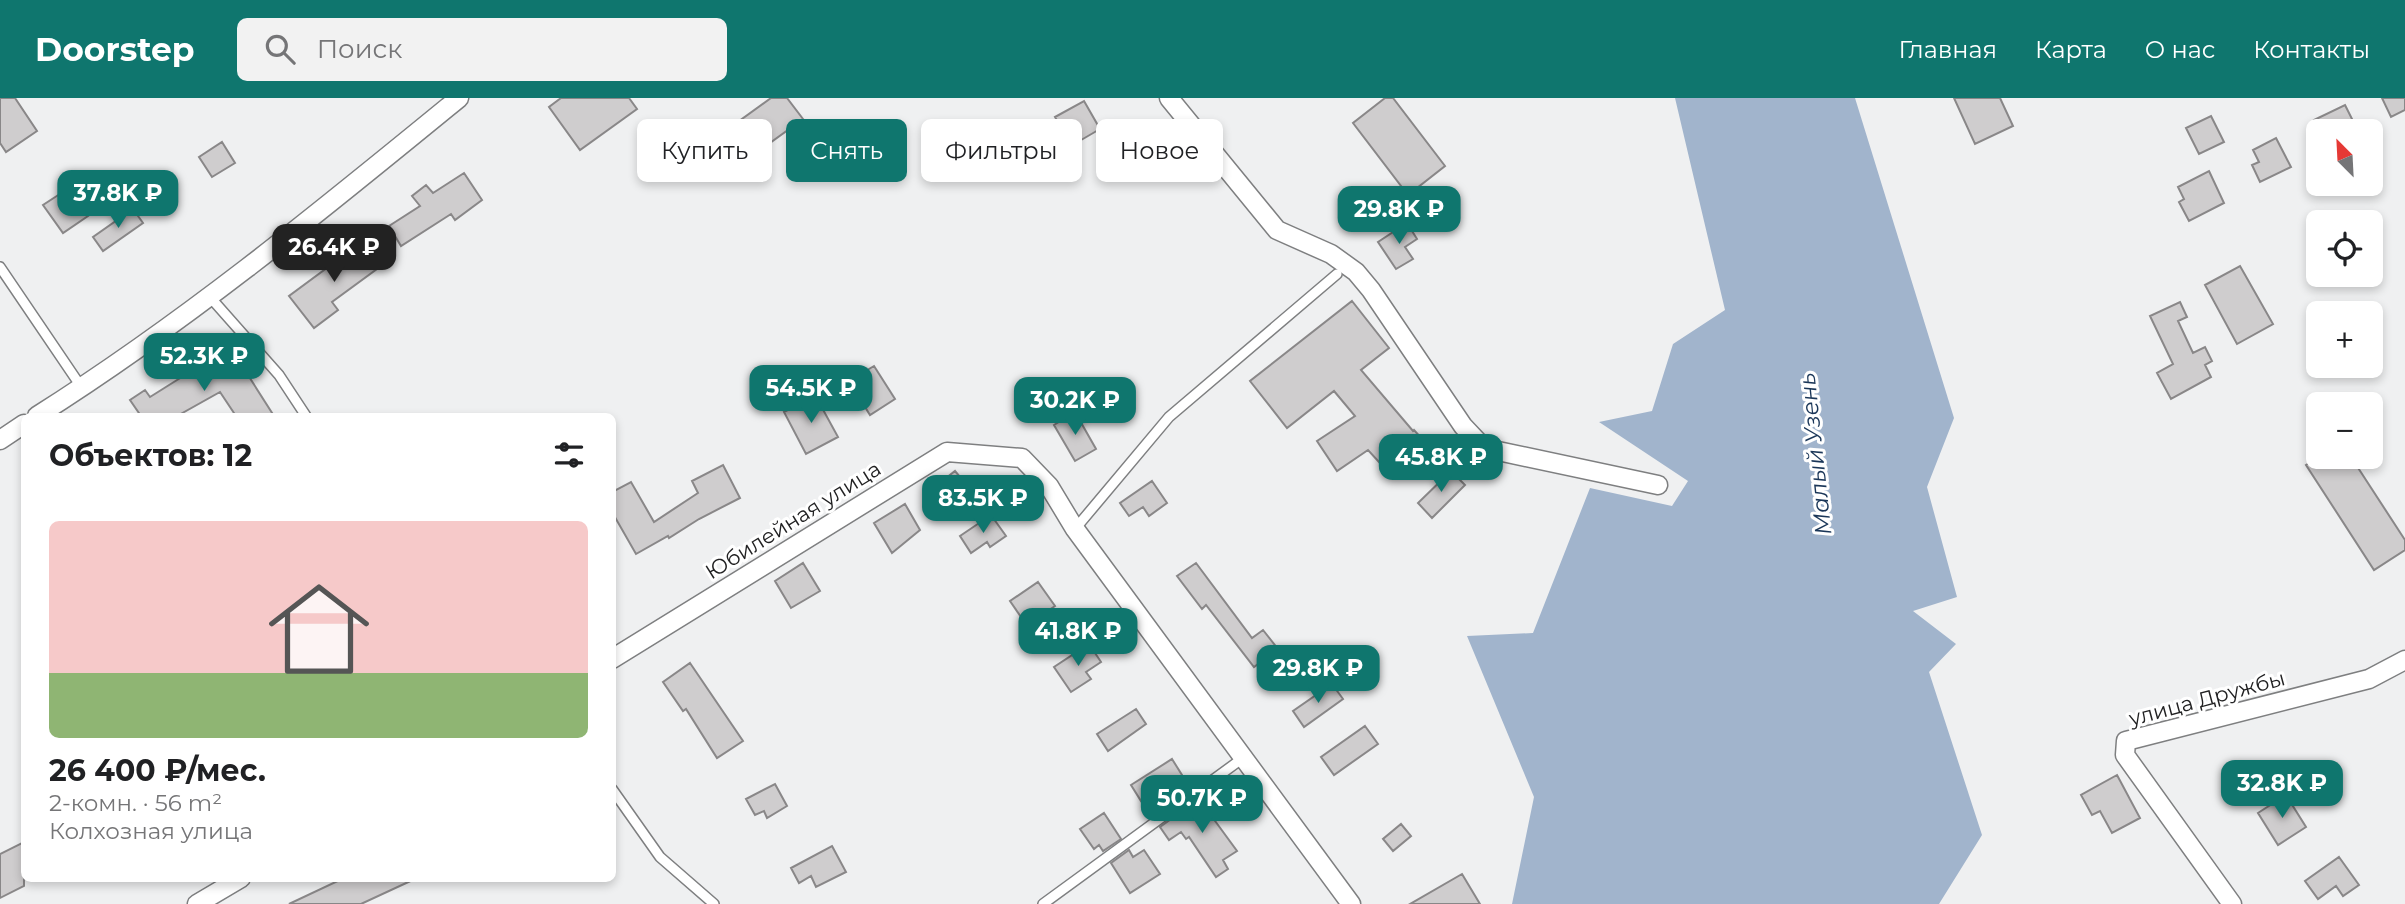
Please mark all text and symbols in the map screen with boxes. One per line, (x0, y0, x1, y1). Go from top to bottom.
search box (237, 18, 727, 81)
text: Doorstep (35, 29, 195, 69)
icon: search (261, 30, 299, 68)
text: Поиск (317, 33, 402, 65)
text: Главная (1899, 35, 1997, 64)
text: Карта (2035, 35, 2107, 64)
text: О нас (2145, 35, 2215, 64)
text: Контакты (2253, 35, 2370, 64)
chip: Купить (637, 119, 772, 182)
chip: Снять (786, 119, 907, 182)
chip: Фильтры (921, 119, 1082, 182)
chip: Новое (1096, 119, 1223, 182)
north arrow (2306, 119, 2384, 196)
map controls (2306, 119, 2383, 469)
pin: 37.8K ₽ (53, 170, 183, 230)
text: 37.8K ₽ (73, 179, 163, 207)
pin: 29.8K ₽ (1334, 186, 1464, 246)
text: 29.8K ₽ (1354, 195, 1444, 223)
button: locate (2306, 210, 2383, 287)
pin: 26.4K ₽ (269, 225, 399, 284)
text: 26.4K ₽ (288, 233, 380, 261)
button: + (2306, 301, 2383, 378)
pin: 52.3K ₽ (139, 334, 269, 393)
text: 52.3K ₽ (160, 342, 248, 370)
pin: 54.5K ₽ (746, 366, 876, 425)
water label: Малый Узень (1793, 372, 1837, 536)
text: 54.5K ₽ (765, 374, 857, 402)
pin: 30.2K ₽ (1010, 378, 1140, 437)
text: 30.2K ₽ (1030, 386, 1120, 414)
button: − (2306, 392, 2383, 469)
pin: 45.8K ₽ (1376, 434, 1506, 494)
icon: filters (550, 436, 588, 474)
text: Объектов: 12 (49, 437, 252, 474)
text: 45.8K ₽ (1395, 443, 1487, 471)
street label: Юбилейная улица (701, 456, 885, 584)
pin: 83.5K ₽ (918, 476, 1048, 535)
text: 83.5K ₽ (938, 484, 1028, 512)
icon: home (256, 566, 382, 692)
pin: 41.8K ₽ (1013, 608, 1143, 668)
text: 41.8K ₽ (1034, 617, 1122, 645)
pin: 29.8K ₽ (1253, 646, 1383, 705)
text: 29.8K ₽ (1273, 654, 1363, 682)
street label: улица Дружбы (2125, 665, 2288, 731)
text: 26 400 ₽/мес. (49, 752, 266, 789)
pin: 32.8K ₽ (2217, 760, 2347, 820)
text: 32.8K ₽ (2237, 769, 2327, 797)
pin: 50.7K ₽ (1137, 776, 1267, 835)
text: 50.7K ₽ (1157, 784, 1247, 812)
text: 2-комн. · 56 m² (49, 789, 222, 817)
text: Колхозная улица (49, 817, 253, 845)

